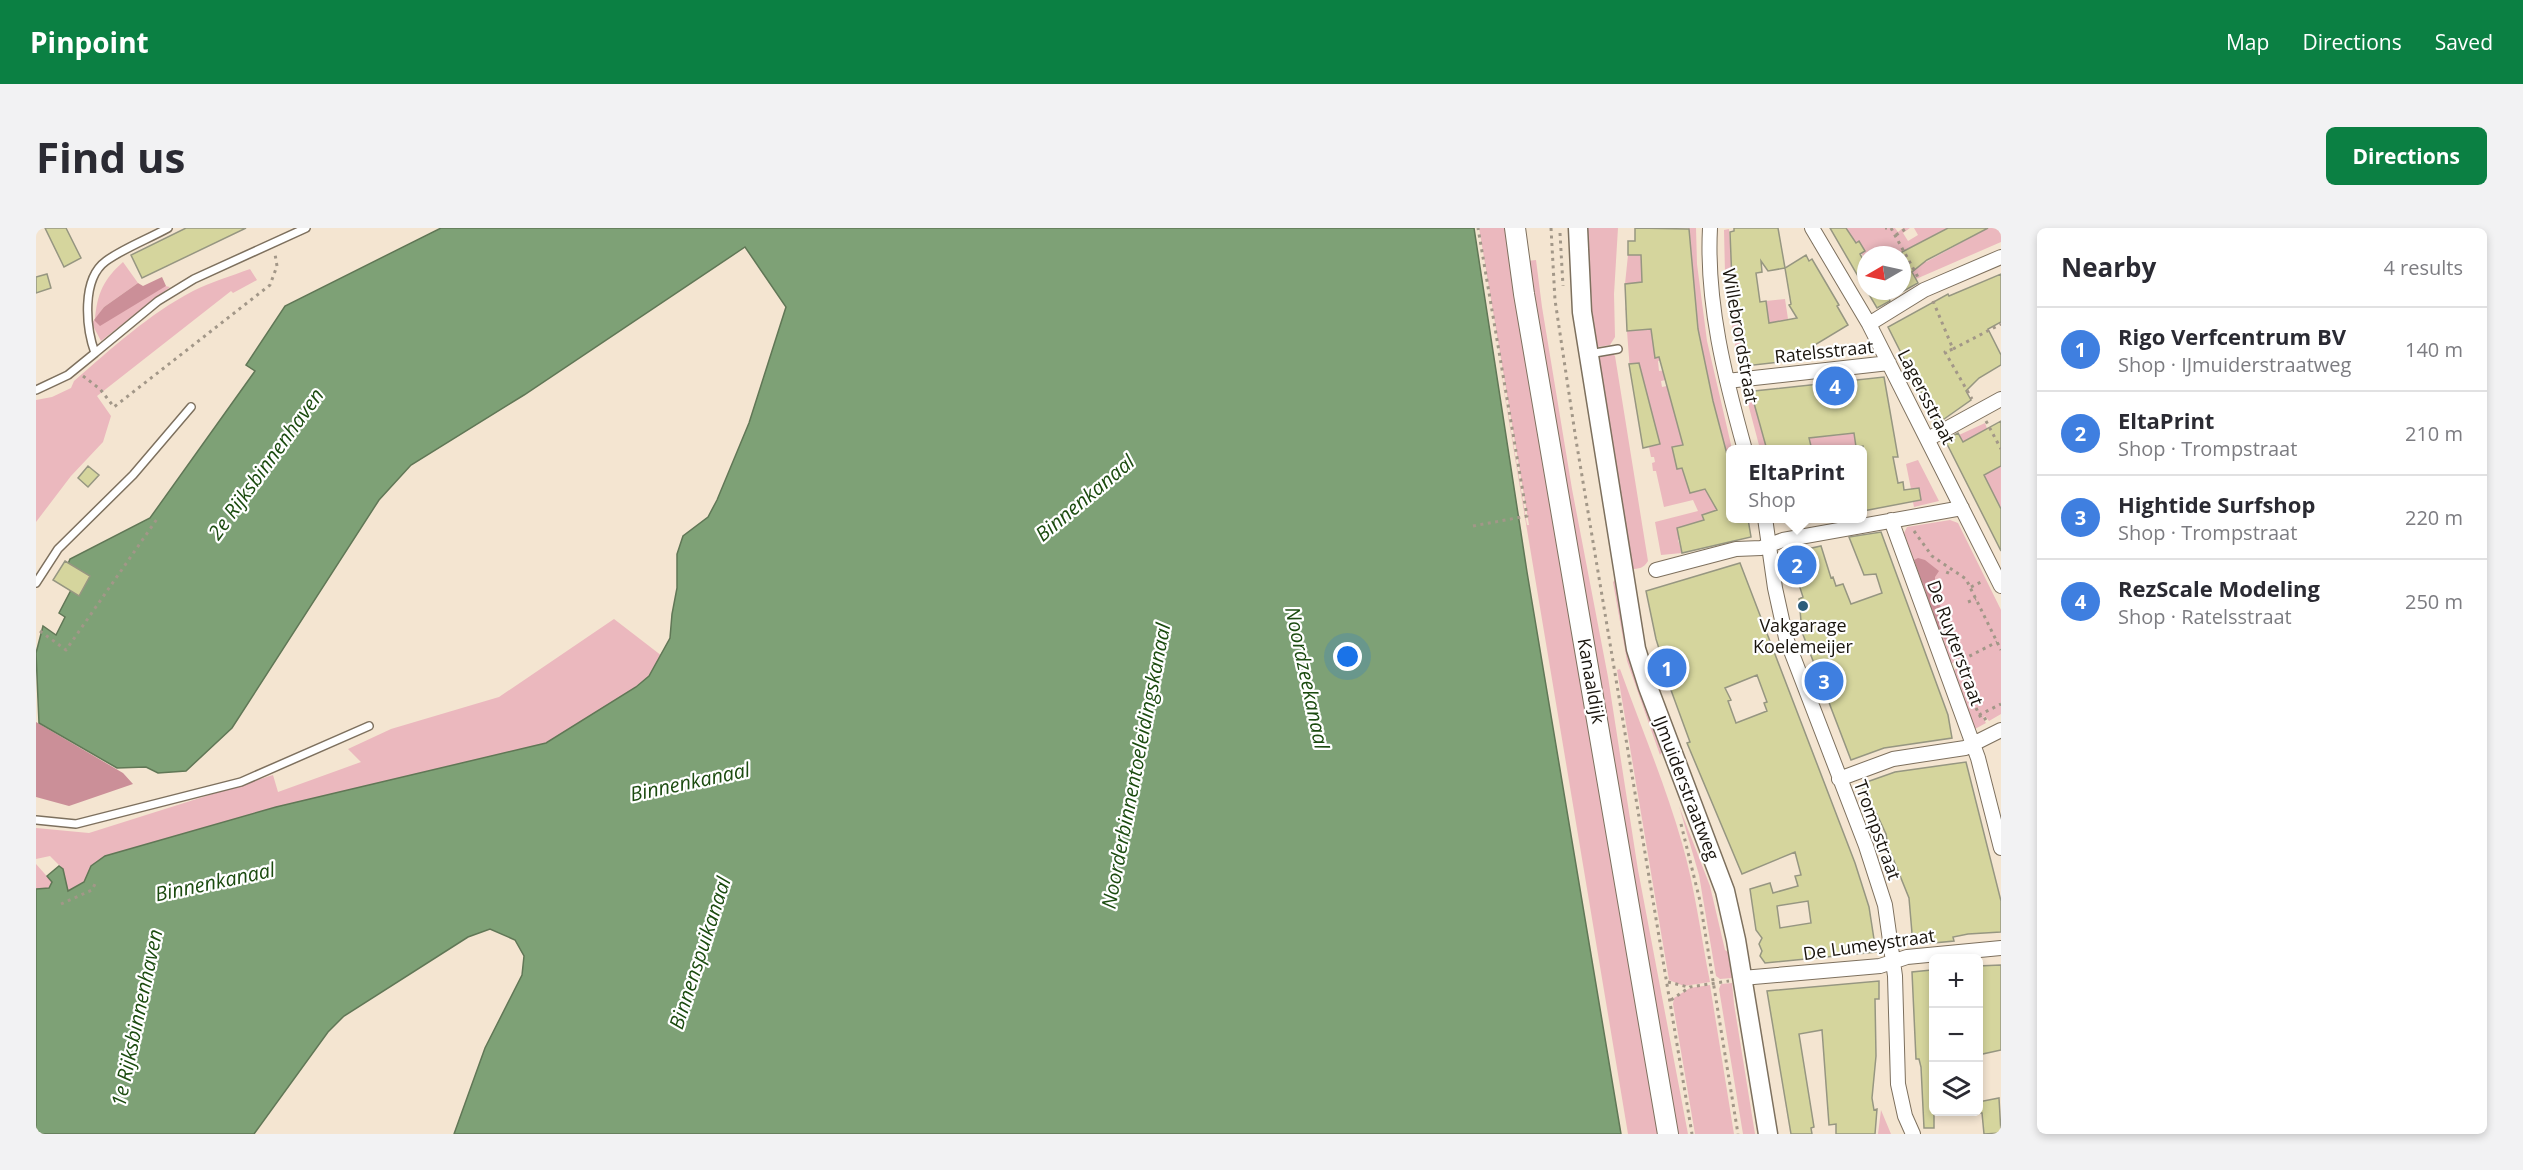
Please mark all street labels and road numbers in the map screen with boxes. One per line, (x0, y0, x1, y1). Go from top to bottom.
street label: Willebrordstraat (1717, 266, 1765, 405)
street label: Ratelsstraat (1773, 334, 1875, 368)
street label: Lagersstraat (1893, 345, 1961, 448)
street label: De Ruyterstraat (1922, 577, 1990, 709)
street label: Kanaaldijk (1573, 636, 1611, 726)
street label: IJmuiderstraatweg (1648, 712, 1726, 864)
street label: Trompstraat (1849, 776, 1907, 883)
street label: De Lumeystraat (1801, 923, 1936, 965)

